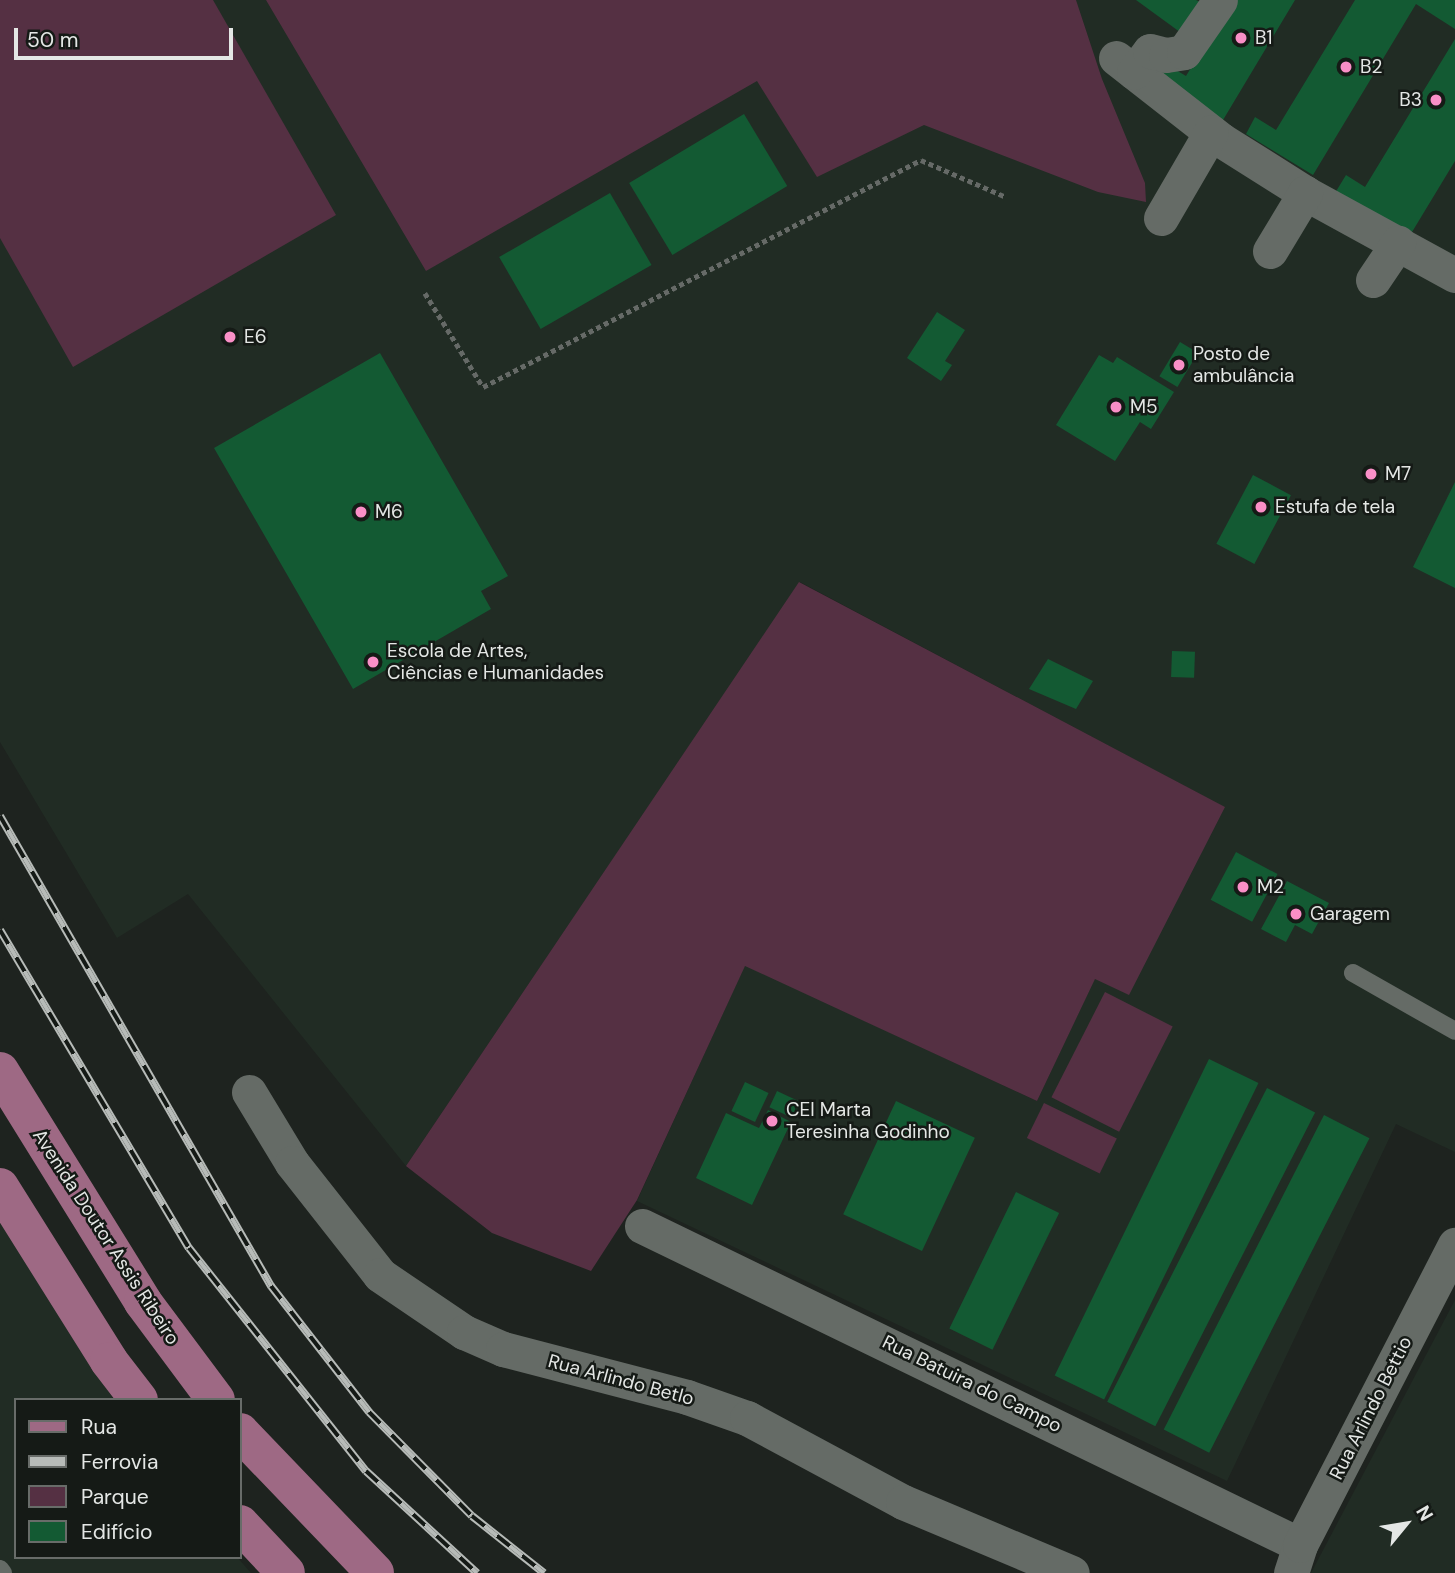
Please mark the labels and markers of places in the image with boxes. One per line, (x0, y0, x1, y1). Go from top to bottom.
place label: B1 (1255, 27, 1272, 49)
marker: B1 (1233, 30, 1249, 46)
place label: B2 (1360, 56, 1382, 78)
marker: B2 (1338, 59, 1354, 75)
place label: B3 (1399, 89, 1422, 111)
marker: B3 (1428, 92, 1444, 108)
place label: E6 (244, 326, 267, 348)
marker: E6 (222, 329, 238, 345)
place label: Posto de ambulância (1193, 343, 1294, 387)
marker: Posto de ambulância (1171, 357, 1187, 373)
place label: M5 (1130, 396, 1158, 418)
marker: M5 (1108, 399, 1124, 415)
place label: M7 (1385, 463, 1411, 485)
marker: M7 (1363, 466, 1379, 482)
place label: Estufa de tela (1275, 496, 1395, 518)
marker: Estufa de tela (1253, 499, 1269, 515)
place label: M6 (375, 501, 403, 523)
marker: M6 (353, 504, 369, 520)
place label: Escola de Artes, Ciências e Humanidades (387, 640, 604, 684)
marker: Escola de Artes, Ciências e Humanidades (365, 654, 381, 670)
place label: M2 (1257, 876, 1284, 898)
marker: M2 (1235, 879, 1251, 895)
place label: Garagem (1310, 903, 1390, 925)
marker: Garagem (1288, 906, 1304, 922)
place label: CEI Marta Teresinha Godinho (786, 1099, 950, 1143)
marker: CEI Marta Teresinha Godinho (764, 1113, 780, 1129)

